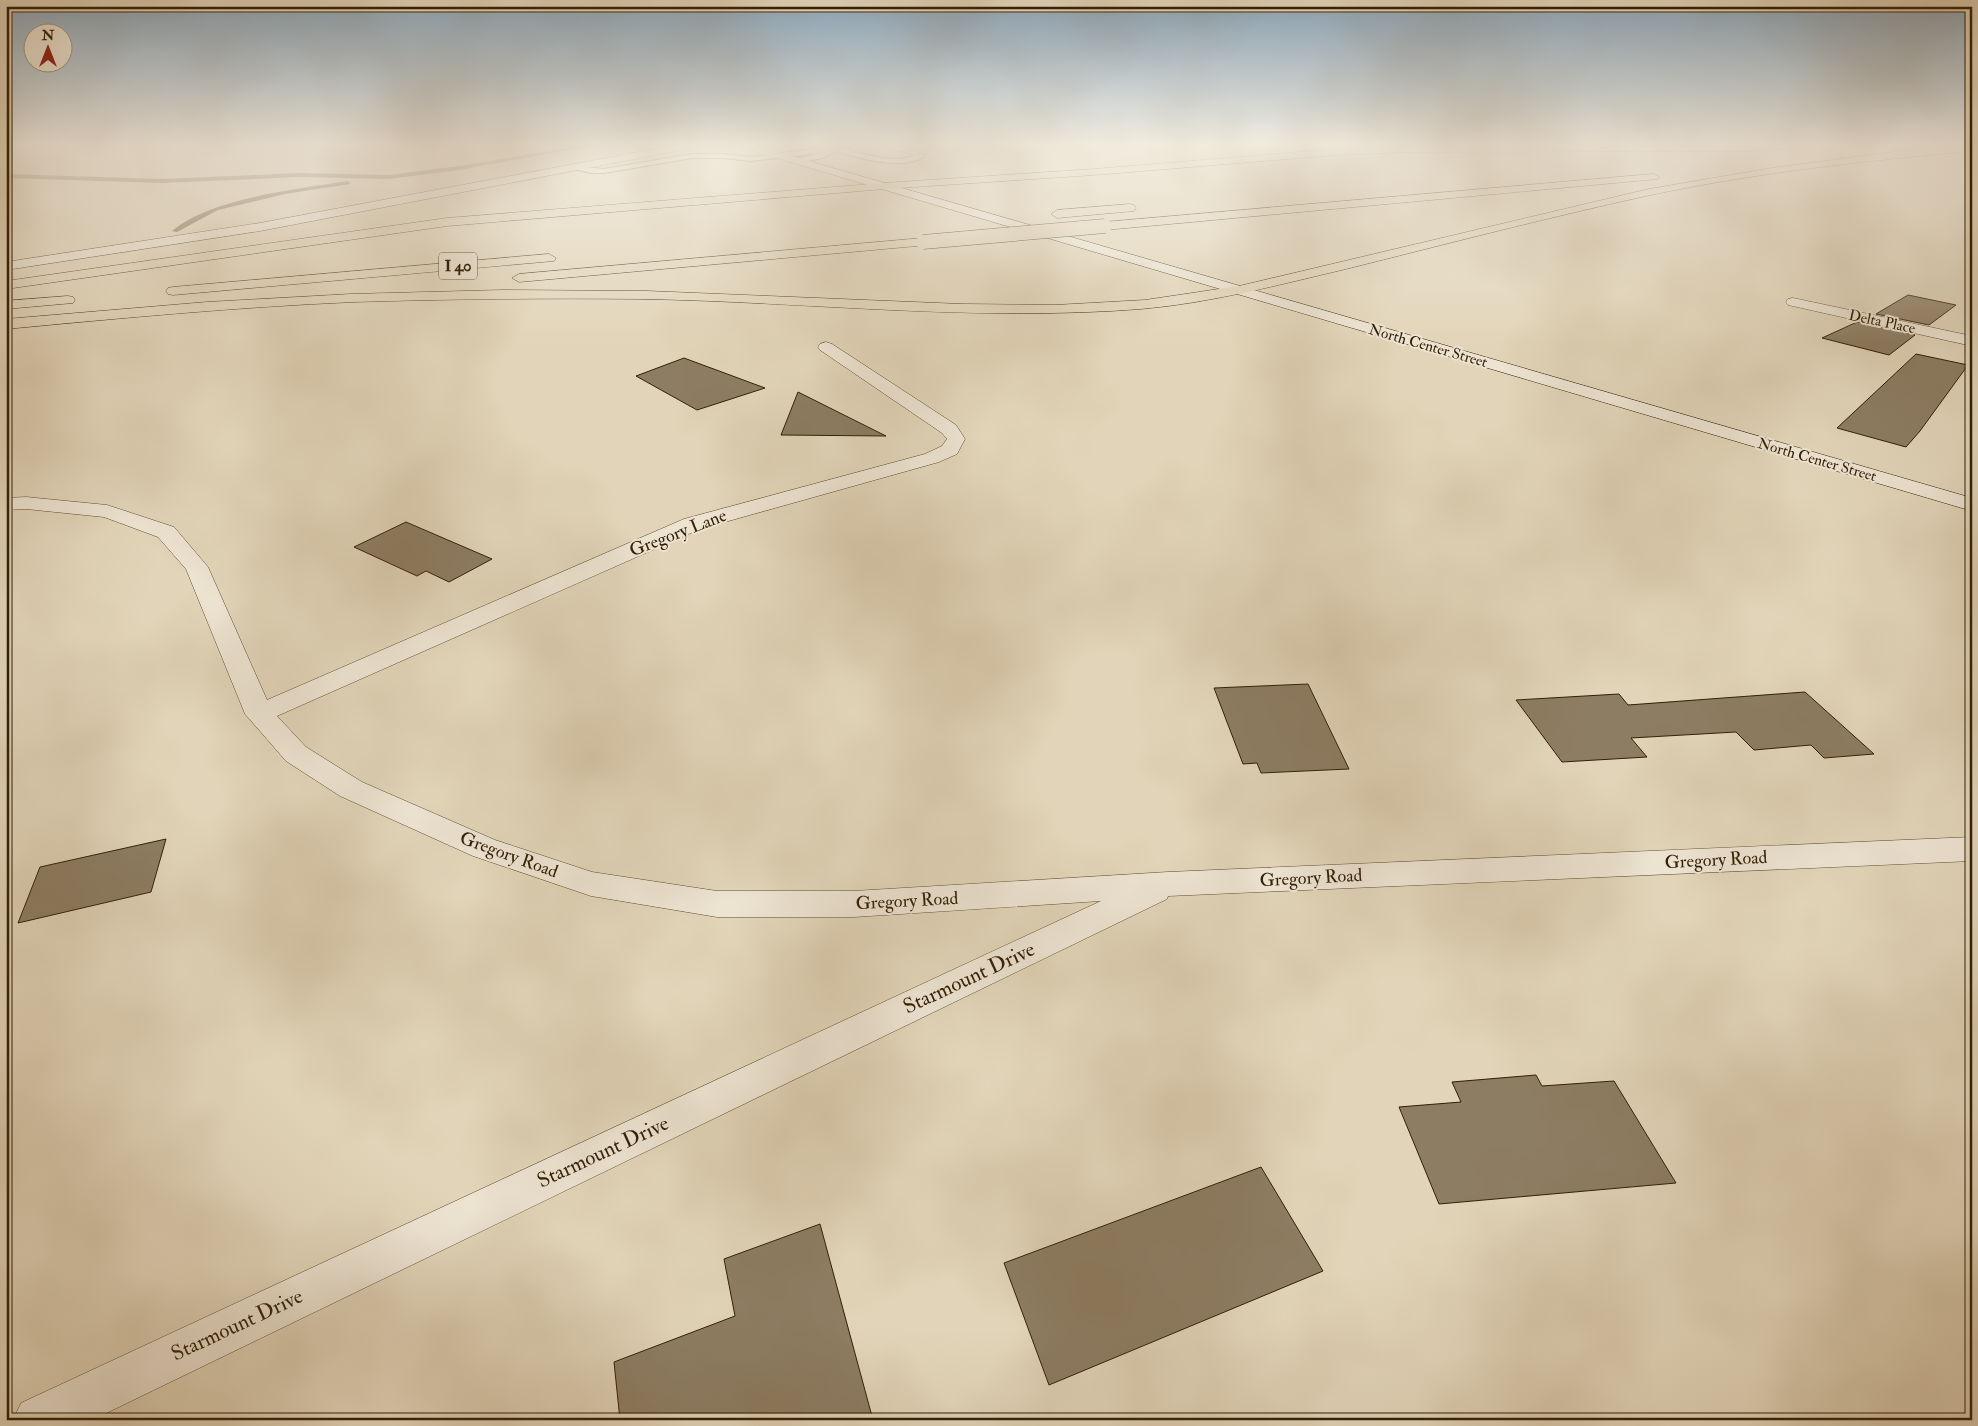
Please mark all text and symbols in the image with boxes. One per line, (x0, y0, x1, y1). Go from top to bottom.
north arrow (22, 22, 72, 72)
text: N (41, 27, 55, 44)
road number: I 40 (439, 252, 477, 280)
street label: Delta Place (1847, 306, 1917, 338)
street label: North Center Street (1366, 320, 1490, 372)
street label: North Center Street (1755, 434, 1879, 486)
street label: Gregory Lane (626, 504, 730, 562)
street label: Gregory Road (457, 827, 561, 883)
street label: Gregory Road (1664, 846, 1768, 874)
street label: Gregory Road (1259, 864, 1363, 892)
street label: Gregory Road (855, 887, 959, 915)
street label: Starmount Drive (899, 936, 1039, 1020)
street label: Starmount Drive (533, 1110, 673, 1194)
street label: Starmount Drive (167, 1283, 307, 1367)

